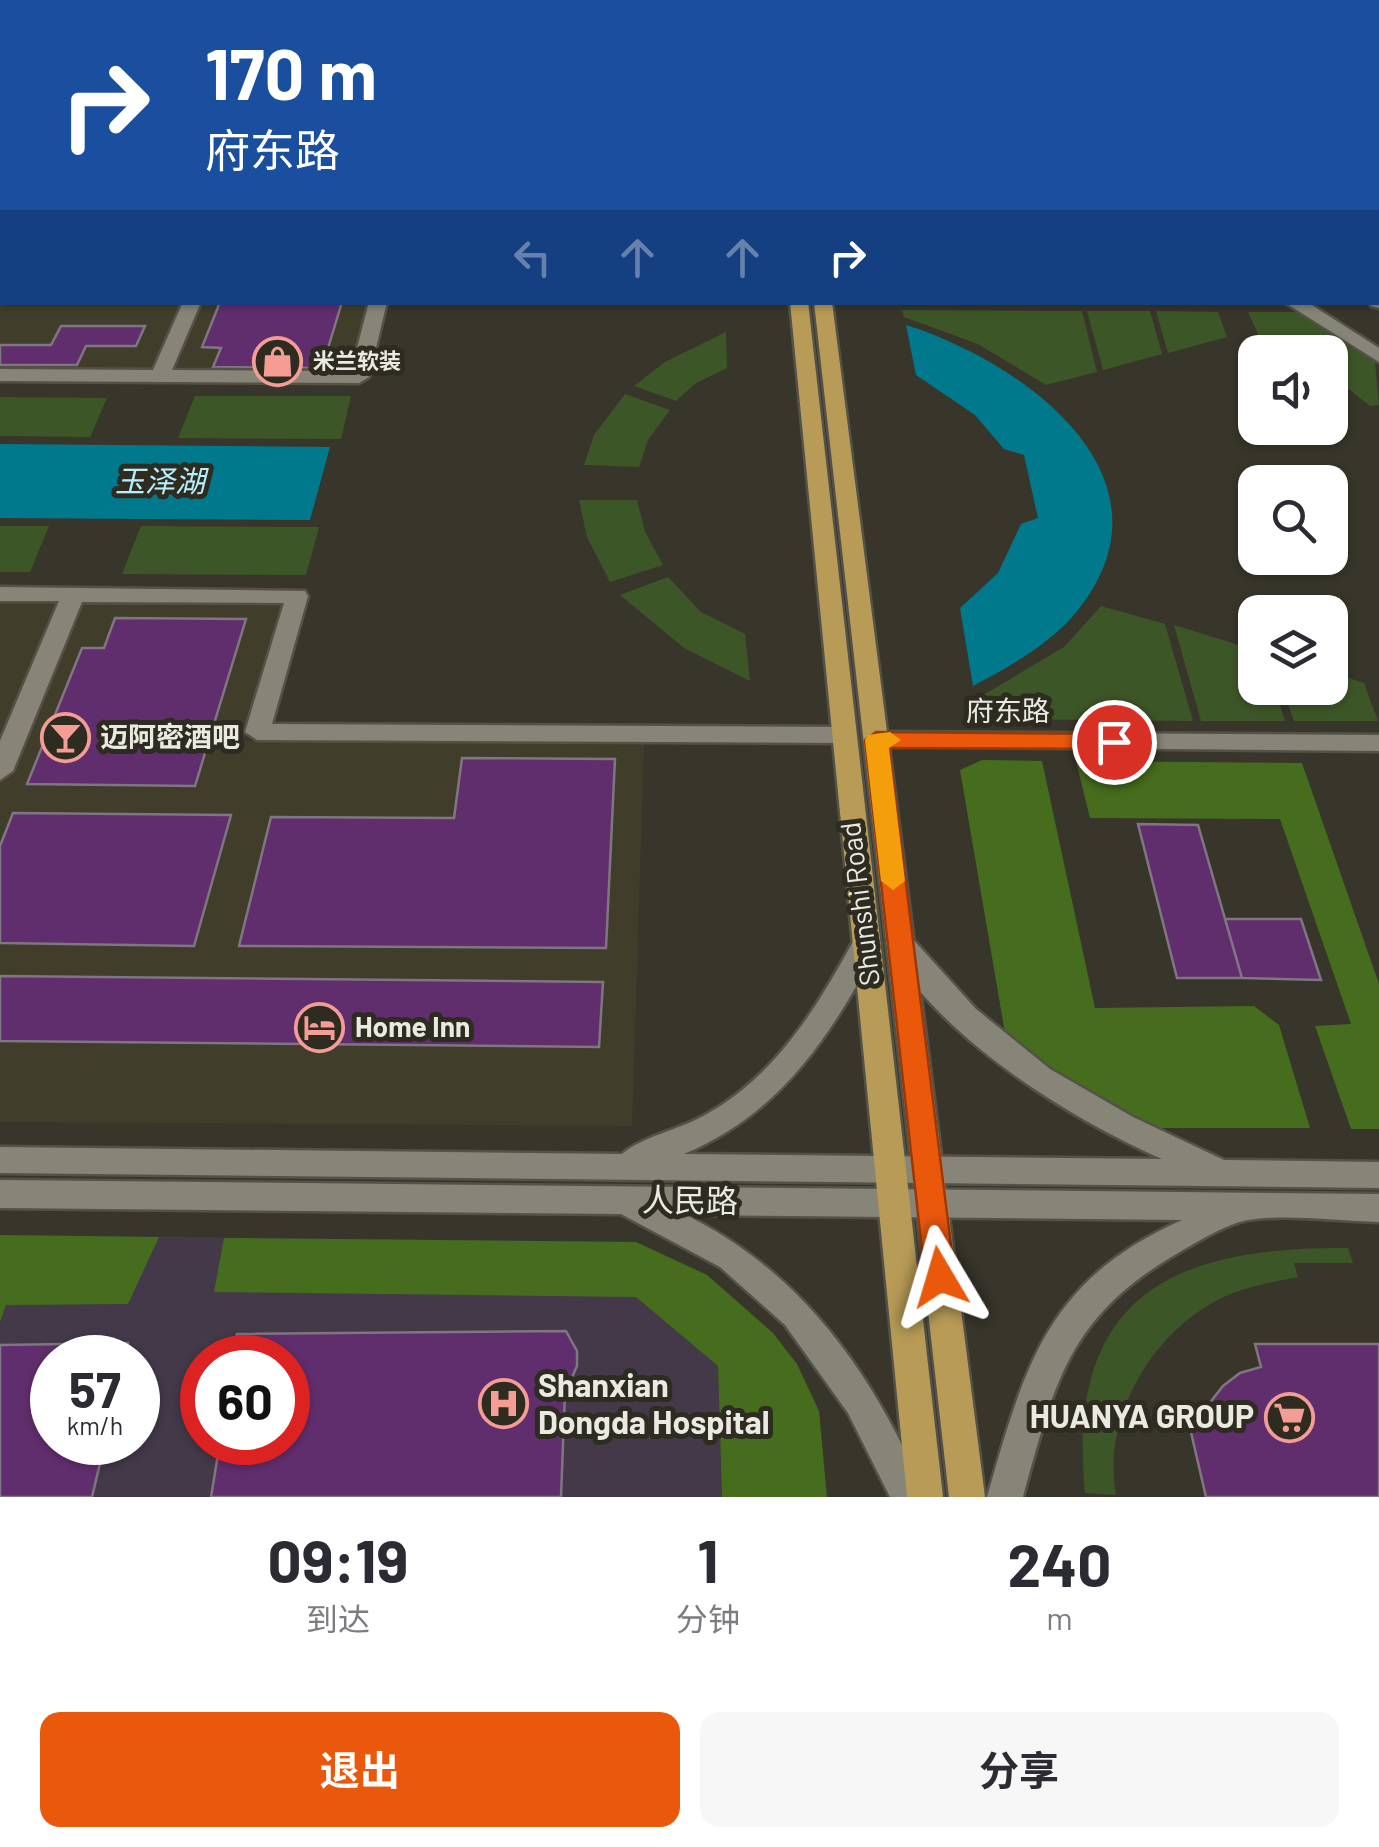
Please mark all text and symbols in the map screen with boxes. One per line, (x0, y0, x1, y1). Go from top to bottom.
text: 170 m (205, 30, 377, 114)
icon: right (40, 40, 170, 170)
text: 府东路 (205, 122, 340, 176)
icon: left (505, 230, 560, 285)
icon: ahead (610, 230, 665, 285)
icon: ahead (715, 230, 770, 285)
icon: right (820, 230, 875, 285)
shop icon: 米兰软装 (252, 335, 304, 387)
map controls (1238, 335, 1348, 705)
button: sound (1238, 335, 1348, 445)
place label: 米兰软装 (313, 347, 401, 373)
water label: 玉泽湖 (115, 462, 209, 498)
button: search (1238, 465, 1348, 575)
button: layers (1238, 595, 1348, 705)
street label: 府东路 (966, 693, 1050, 727)
pin (1072, 700, 1157, 785)
bar icon: 迈阿密酒吧 (39, 711, 91, 763)
icon: arrive (1087, 715, 1142, 770)
place label: 迈阿密酒吧 (100, 719, 240, 753)
street label: Shunshi Road (832, 820, 886, 988)
hotel icon: Home Inn (294, 1001, 346, 1053)
place label: Home Inn (355, 1009, 470, 1043)
street label: 人民路 (642, 1179, 738, 1219)
position arrow (888, 1225, 992, 1329)
speed limit sign: 60 (180, 1335, 310, 1465)
text: 57 (69, 1358, 121, 1418)
place label: Shanxian Dongda Hospital (538, 1365, 770, 1440)
hospital icon: Shanxian Dongda Hospital (477, 1378, 529, 1430)
supermarket icon: HUANYA GROUP (1263, 1391, 1315, 1443)
place label: HUANYA GROUP (1030, 1396, 1254, 1434)
text: km/h (67, 1410, 123, 1440)
text: 09:19 (267, 1523, 408, 1595)
text: 1 (697, 1523, 719, 1595)
text: 240 (1007, 1527, 1112, 1599)
text: m (1046, 1598, 1073, 1636)
text: 到达 (306, 1599, 370, 1637)
text: 分钟 (676, 1599, 740, 1637)
button: 退出 (40, 1712, 680, 1827)
button: 分享 (700, 1712, 1339, 1827)

